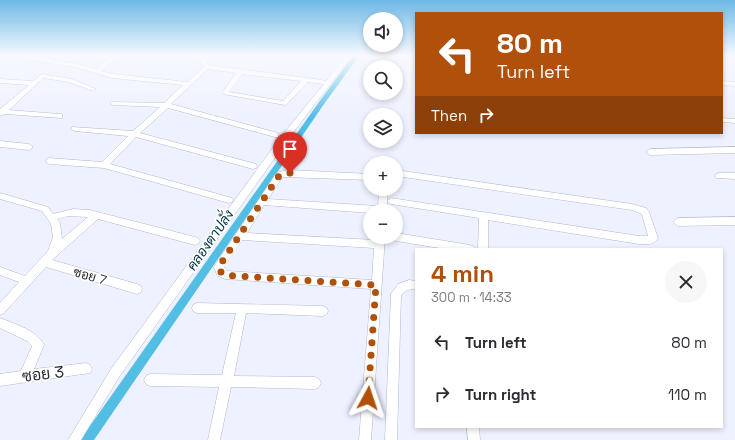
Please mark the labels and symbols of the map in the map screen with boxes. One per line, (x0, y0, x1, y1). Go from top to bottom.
pin (273, 132, 307, 173)
water label: คลองตาปลั่ง (180, 205, 237, 274)
street label: ซอย 7 (71, 263, 109, 289)
street label: ซอย 3 (21, 361, 65, 387)
position arrow (347, 377, 389, 419)

